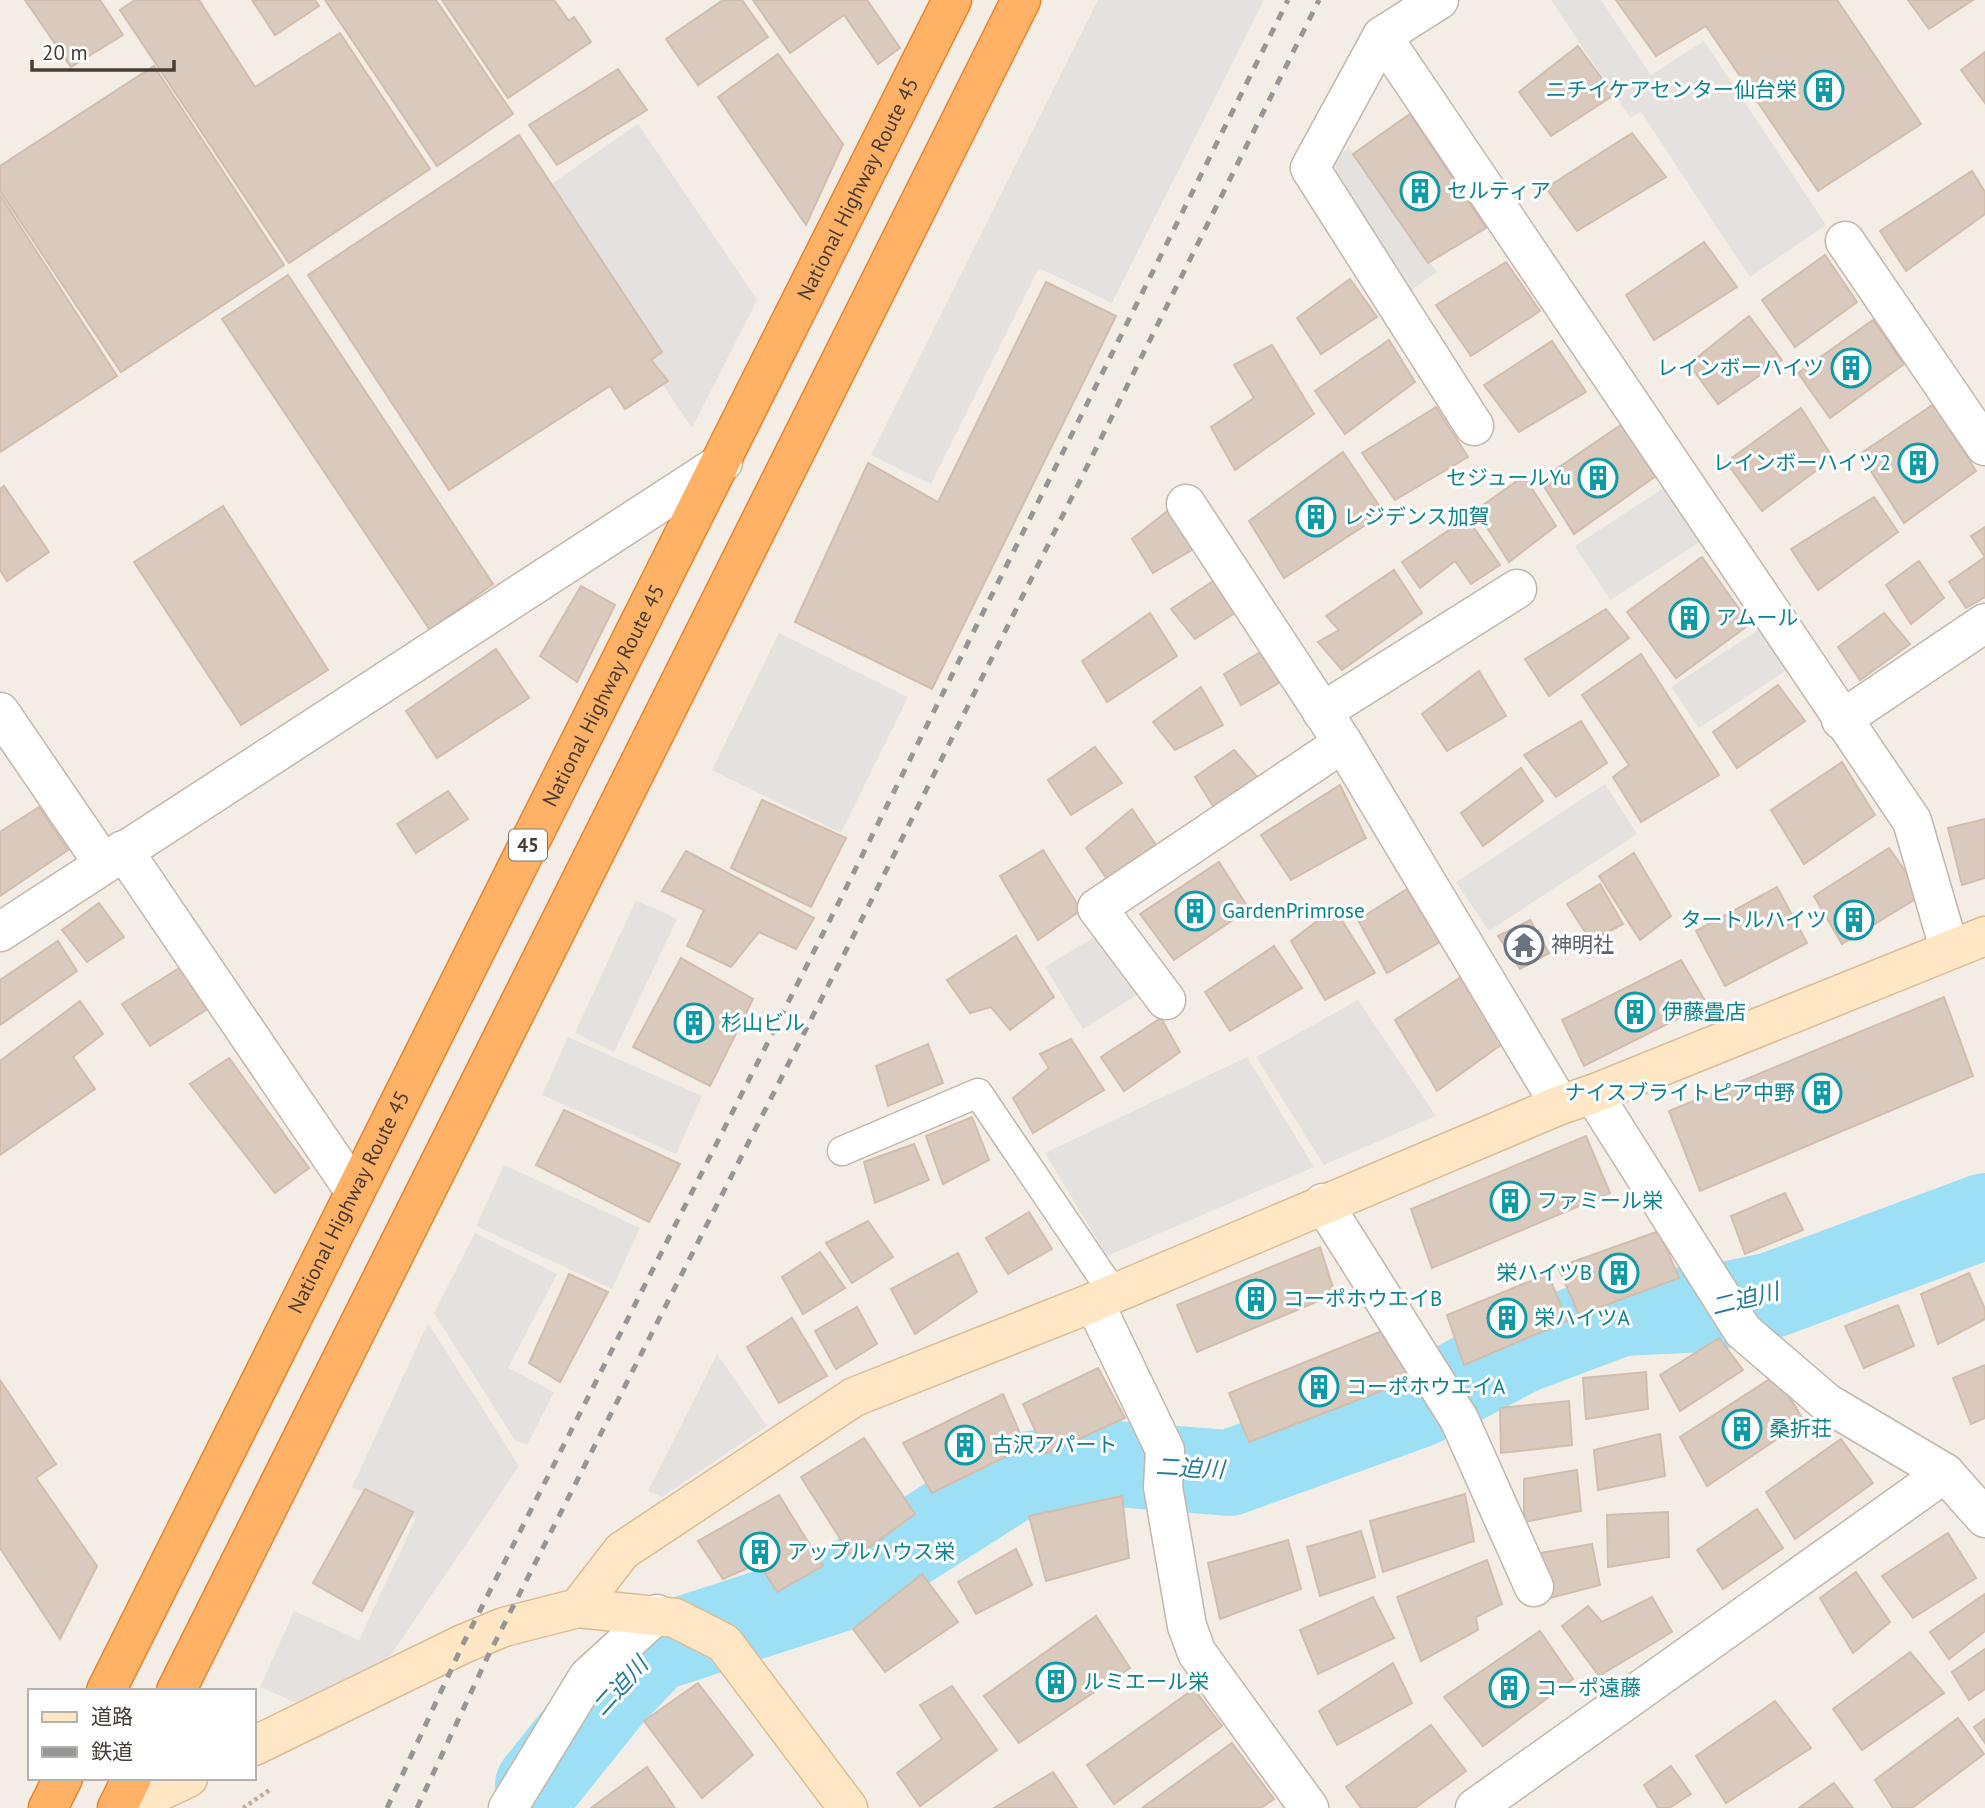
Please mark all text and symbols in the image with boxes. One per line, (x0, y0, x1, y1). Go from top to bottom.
scale bar (32, 28, 173, 72)
text: 20 m (42, 39, 88, 66)
building icon: ニチイケアセンター仙台栄 (1803, 69, 1845, 111)
street label: National Highway Route 45 (791, 73, 924, 304)
place label: ニチイケアセンター仙台栄 (1545, 76, 1797, 103)
building icon: セルティア (1399, 170, 1441, 212)
place label: セルティア (1447, 177, 1551, 204)
building icon: レインボーハイツ (1830, 347, 1872, 389)
place label: レインボーハイツ (1657, 354, 1824, 381)
building icon: レインボーハイツ2 (1897, 442, 1939, 484)
place label: レインボーハイツ2 (1712, 449, 1891, 476)
building icon: セジュールYu (1577, 457, 1619, 499)
place label: セジュールYu (1446, 464, 1571, 491)
building icon: レジデンス加賀 (1295, 496, 1337, 538)
place label: レジデンス加賀 (1343, 503, 1490, 530)
street label: National Highway Route 45 (536, 580, 670, 811)
building icon: アムール (1668, 597, 1710, 639)
place label: アムール (1716, 604, 1799, 631)
road number: 45 (509, 830, 547, 860)
building icon: GardenPrimrose (1174, 890, 1216, 932)
place label: GardenPrimrose (1222, 897, 1365, 924)
building icon: タートルハイツ (1833, 899, 1875, 941)
place label: タートルハイツ (1680, 906, 1827, 933)
temple icon: 神明社 (1503, 924, 1545, 966)
place label: 神明社 (1551, 931, 1614, 958)
building icon: 伊藤畳店 (1614, 991, 1656, 1033)
place label: 伊藤畳店 (1662, 998, 1746, 1025)
building icon: 杉山ビル (673, 1002, 715, 1044)
place label: 杉山ビル (721, 1009, 805, 1036)
building icon: ナイスブライトピア中野 (1801, 1072, 1843, 1114)
place label: ナイスブライトピア中野 (1565, 1079, 1795, 1106)
street label: National Highway Route 45 (281, 1086, 416, 1318)
building icon: ファミール栄 (1489, 1180, 1531, 1222)
place label: ファミール栄 (1537, 1187, 1663, 1214)
building icon: 栄ハイツB (1598, 1252, 1640, 1294)
place label: 栄ハイツB (1496, 1259, 1592, 1286)
water label: 二迫川 (1708, 1275, 1785, 1321)
building icon: コーポホウエイB (1235, 1278, 1277, 1320)
place label: コーポホウエイB (1283, 1285, 1442, 1312)
building icon: 栄ハイツA (1486, 1297, 1528, 1339)
place label: 栄ハイツA (1534, 1304, 1631, 1331)
building icon: コーポホウエイA (1298, 1366, 1340, 1408)
place label: コーポホウエイA (1346, 1373, 1506, 1400)
building icon: 桑折荘 (1721, 1408, 1763, 1450)
place label: 桑折荘 (1769, 1415, 1832, 1442)
building icon: 古沢アパート (944, 1424, 986, 1466)
place label: 古沢アパート (992, 1431, 1118, 1458)
water label: 二迫川 (1155, 1451, 1228, 1484)
building icon: アップルハウス栄 (739, 1531, 781, 1573)
place label: アップルハウス栄 (787, 1538, 955, 1565)
water label: 二迫川 (586, 1648, 655, 1721)
building icon: ルミエール栄 (1035, 1661, 1077, 1703)
building icon: コーポ遠藤 (1488, 1667, 1530, 1709)
place label: ルミエール栄 (1083, 1668, 1209, 1695)
place label: コーポ遠藤 (1536, 1674, 1641, 1701)
legend (28, 1689, 256, 1780)
text: 道路 (91, 1703, 133, 1730)
text: 鉄道 (91, 1738, 133, 1765)

